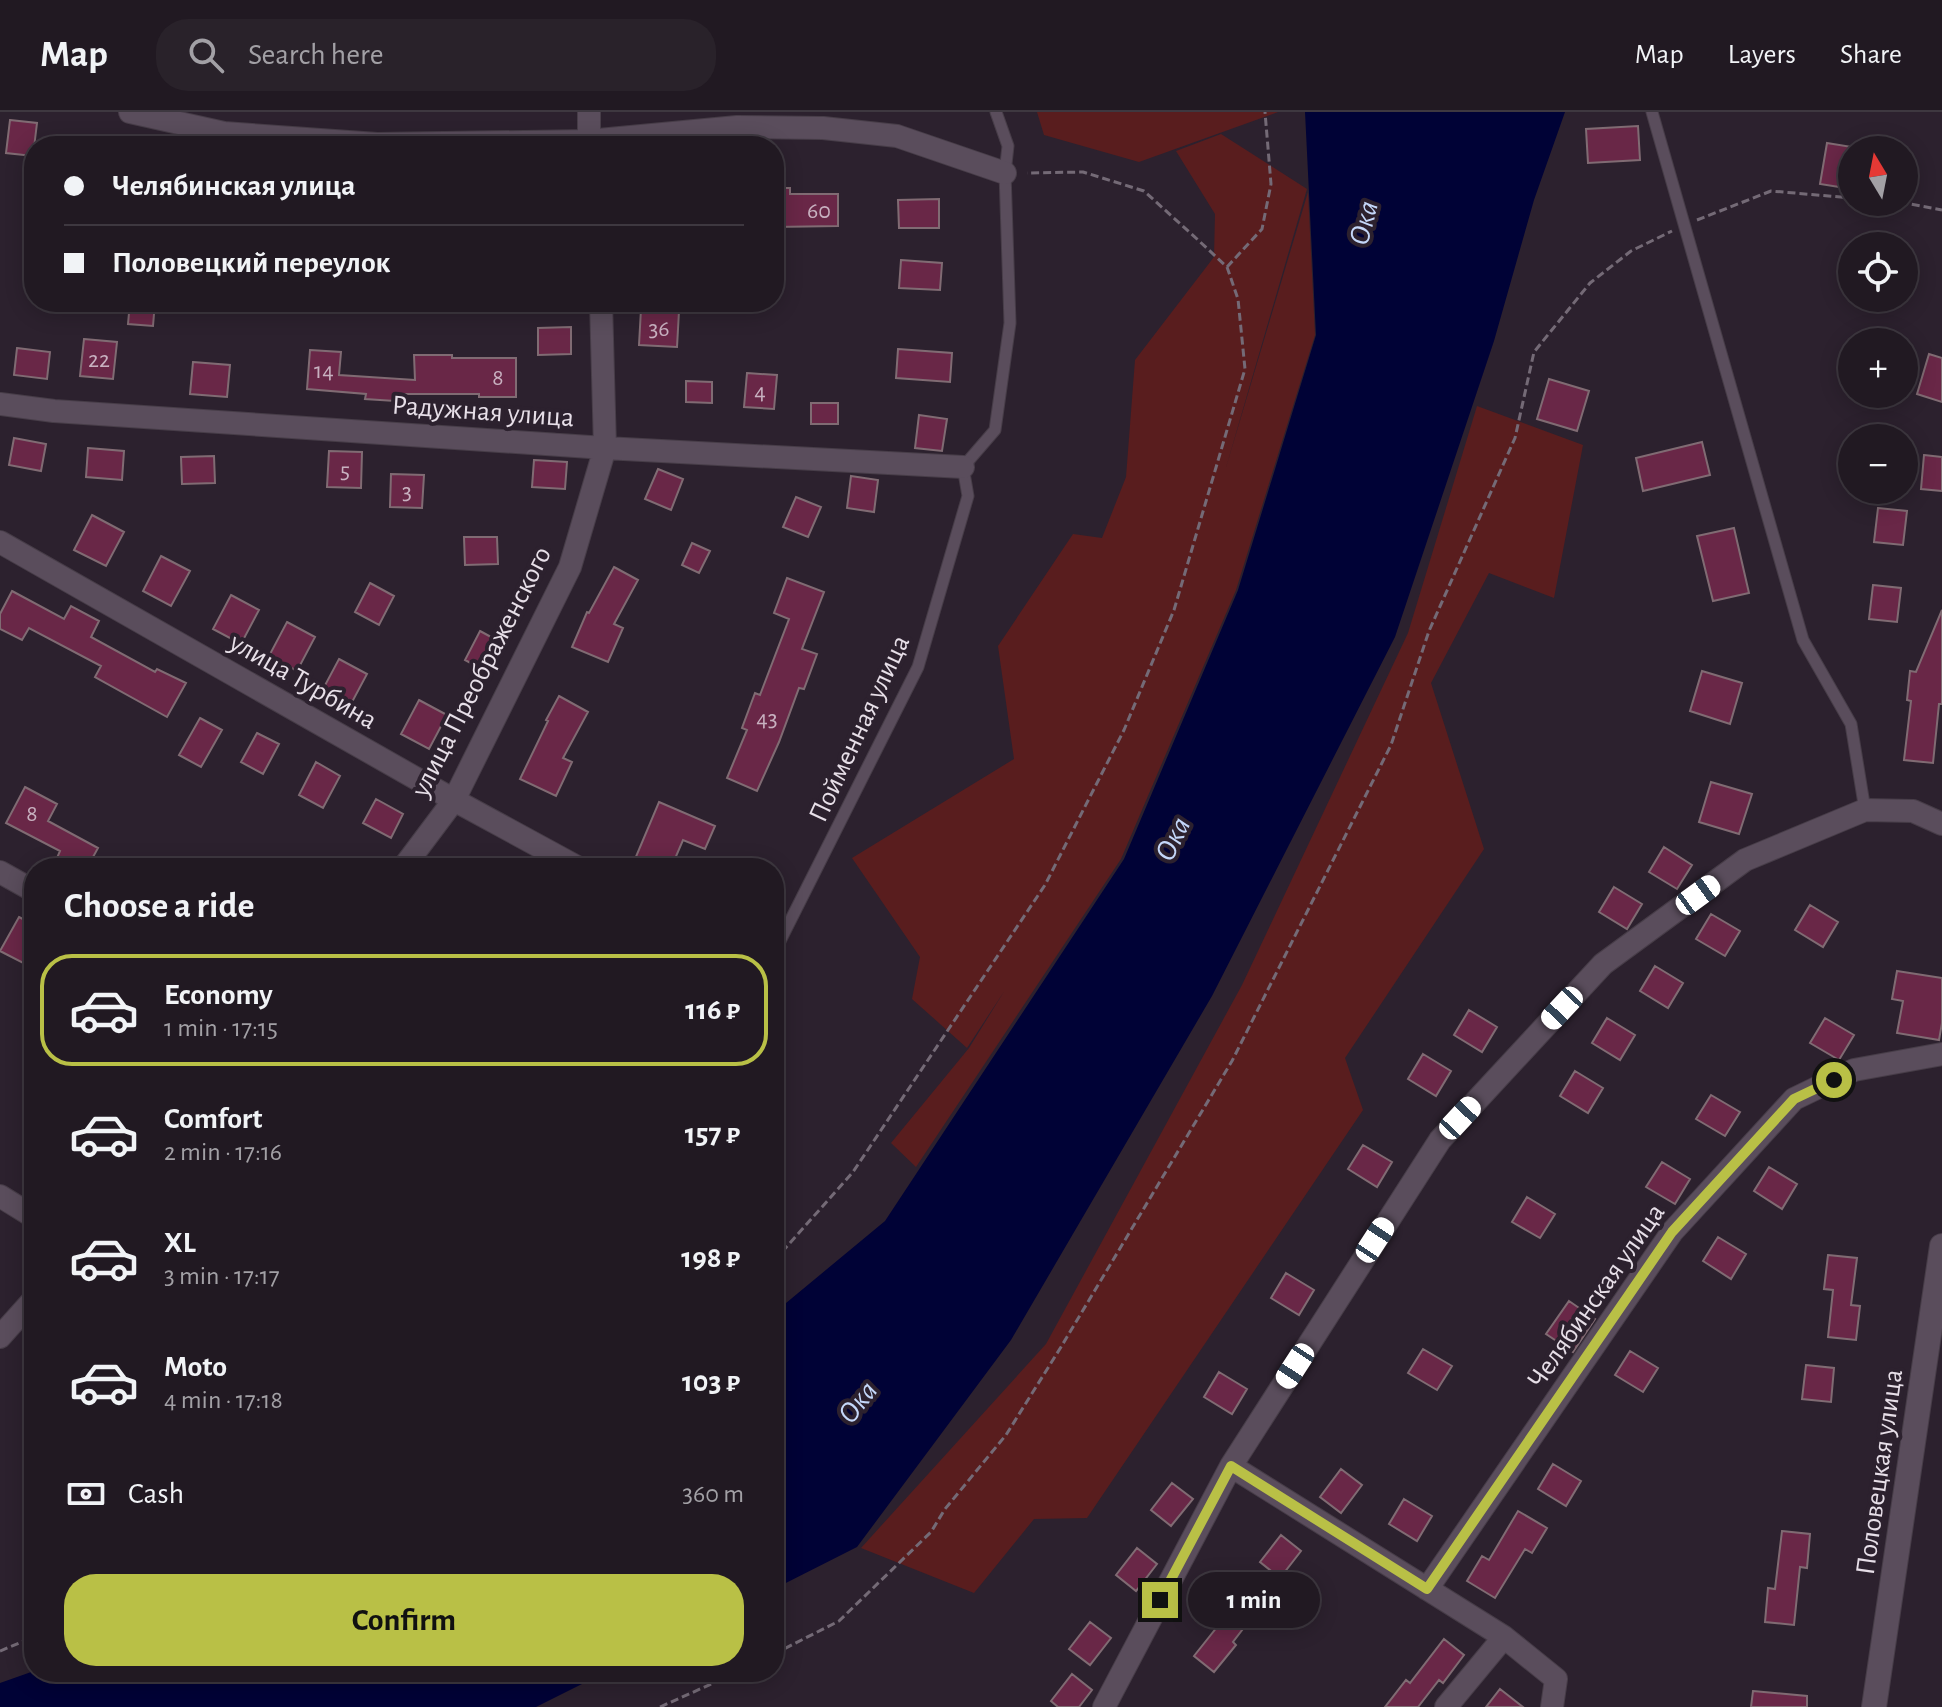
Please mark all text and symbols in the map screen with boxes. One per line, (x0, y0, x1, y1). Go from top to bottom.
search box (156, 19, 716, 91)
icon: search (184, 33, 228, 77)
text: Map (40, 36, 108, 74)
text: Search here (248, 40, 384, 70)
text: Map (1635, 41, 1684, 69)
text: Layers (1728, 41, 1796, 69)
text: Share (1840, 41, 1902, 69)
north arrow (1838, 136, 1918, 216)
map controls (1838, 136, 1918, 504)
text: Челябинская улица (112, 171, 356, 201)
water label: Ока (1344, 198, 1384, 249)
house number: 60 (807, 199, 831, 223)
button: locate (1838, 232, 1918, 312)
text: Половецкий переулок (112, 248, 390, 278)
house number: 36 (648, 317, 670, 341)
button: + (1838, 328, 1918, 408)
house number: 22 (88, 348, 110, 372)
house number: 14 (314, 359, 334, 383)
house number: 8 (492, 366, 504, 390)
house number: 4 (754, 380, 766, 404)
street label: Радужная улица (391, 392, 575, 432)
button: − (1838, 424, 1918, 504)
house number: 5 (340, 459, 350, 483)
house number: 3 (402, 480, 412, 504)
street label: улица Преображенского (406, 542, 557, 802)
street label: улица Турбина (224, 628, 382, 735)
street label: Пойменная улица (804, 631, 915, 826)
house number: 43 (756, 707, 778, 731)
house number: 8 (26, 802, 38, 826)
water label: Ока (1150, 813, 1196, 866)
car (1672, 871, 1724, 919)
text: Choose a ride (64, 888, 254, 924)
icon: car (68, 974, 140, 1046)
text: Economy (164, 980, 273, 1010)
car (1537, 982, 1587, 1034)
text: 116 ₽ (685, 995, 740, 1025)
text: 1 min · 17:15 (164, 1015, 278, 1041)
route start (1816, 1062, 1852, 1098)
car (1435, 1092, 1485, 1144)
icon: car (68, 1098, 140, 1170)
text: Comfort (164, 1104, 263, 1134)
text: 157 ₽ (685, 1119, 740, 1149)
text: 2 min · 17:16 (164, 1139, 282, 1165)
street label: Челябинская улица (1523, 1199, 1671, 1393)
car (1352, 1213, 1398, 1267)
icon: car (68, 1222, 140, 1294)
text: XL (164, 1228, 196, 1258)
text: 198 ₽ (681, 1243, 740, 1273)
text: 3 min · 17:17 (164, 1263, 280, 1289)
car (1272, 1339, 1318, 1393)
icon: car (68, 1346, 140, 1418)
text: Moto (164, 1352, 227, 1382)
text: 103 ₽ (682, 1367, 740, 1397)
street label: Половецкая улица (1852, 1367, 1908, 1577)
water label: Ока (832, 1376, 883, 1429)
text: 4 min · 17:18 (164, 1387, 283, 1413)
icon: cash (64, 1472, 108, 1516)
text: Cash (128, 1479, 184, 1509)
text: 360 m (682, 1481, 744, 1507)
callout: 1 min (1188, 1572, 1320, 1628)
button: Confirm (64, 1574, 744, 1666)
route end (1142, 1582, 1178, 1618)
text: 1 min (1227, 1587, 1281, 1613)

